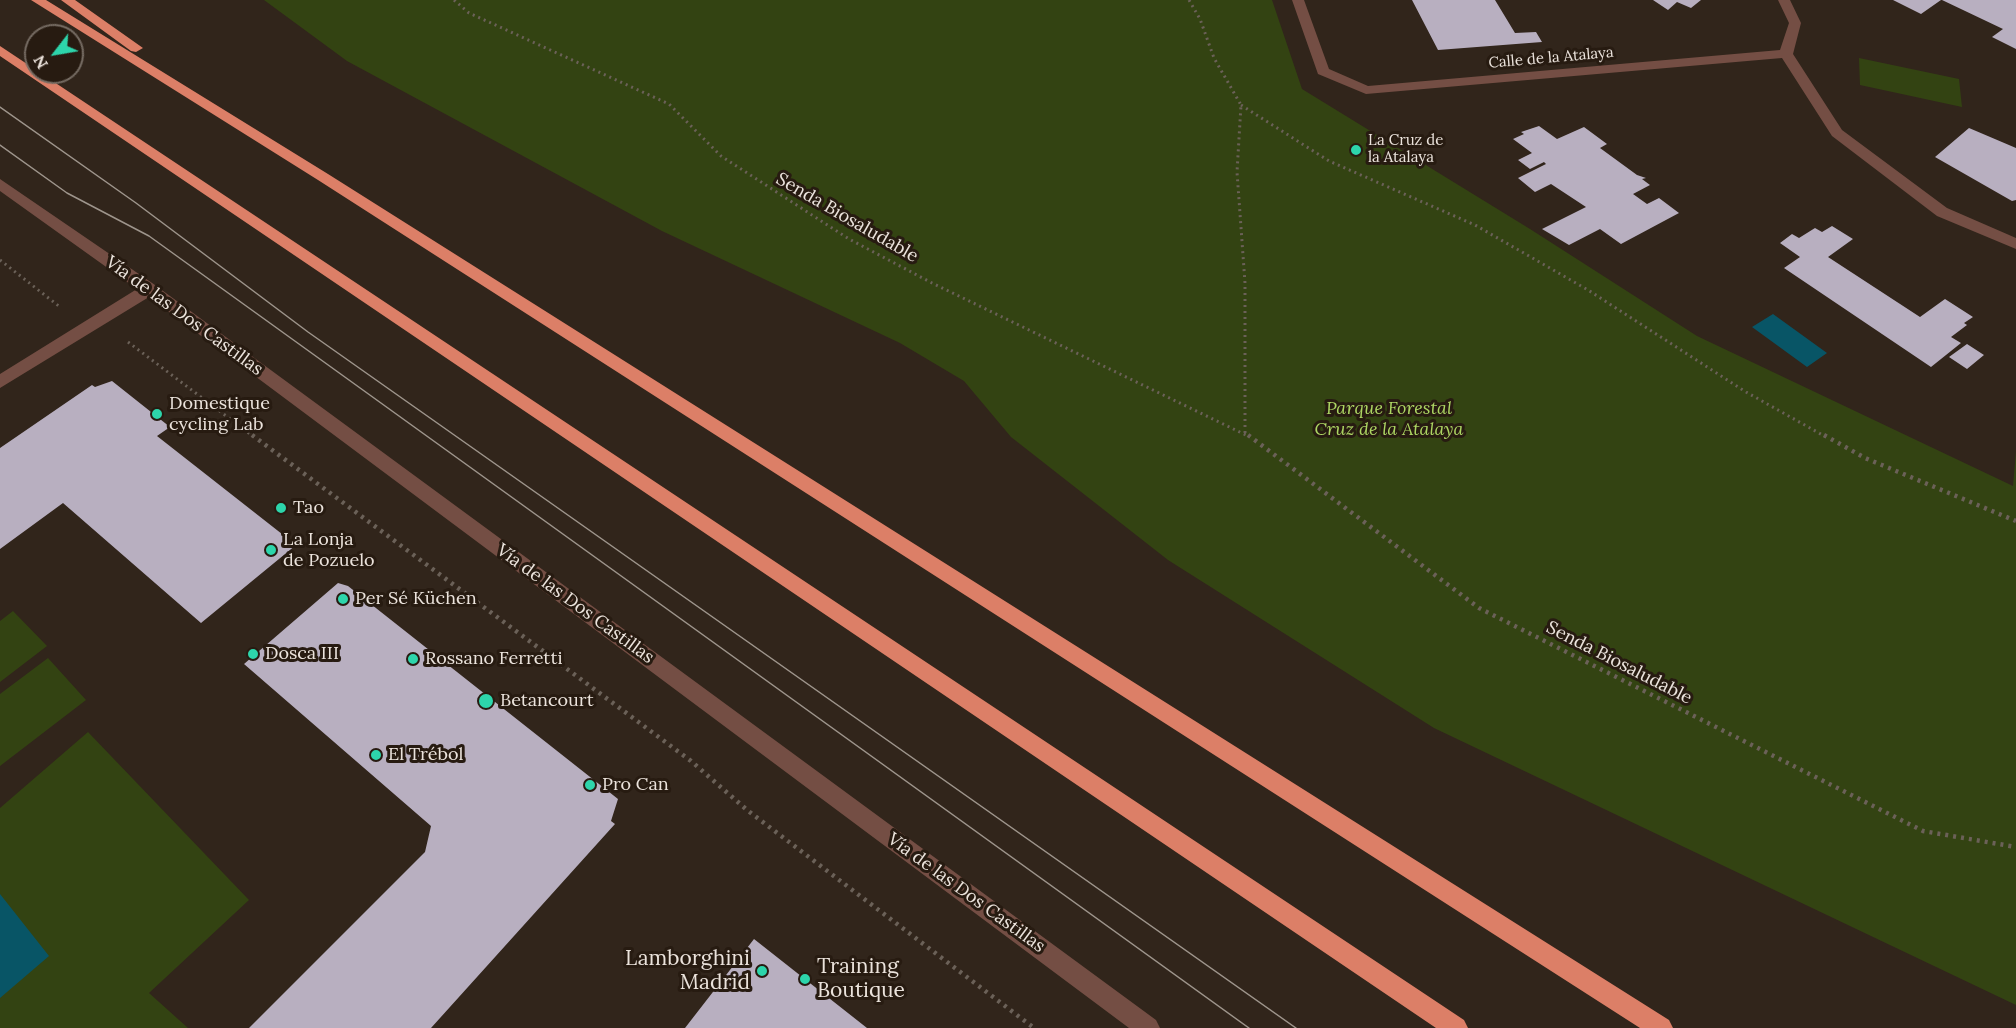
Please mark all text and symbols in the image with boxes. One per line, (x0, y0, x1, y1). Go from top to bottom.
north arrow (24, 24, 84, 84)
street label: Calle de la Atalaya (1488, 44, 1614, 72)
text: N (29, 52, 52, 73)
place label: La Cruz de la Atalaya (1368, 132, 1443, 167)
marker: La Cruz de la Atalaya (1349, 143, 1363, 157)
street label: Senda Biosaludable (772, 168, 922, 268)
street label: Vía de las Dos Castillas (101, 252, 267, 380)
place label: Domestique cycling Lab (169, 393, 270, 436)
park label: Parque Forestal Cruz de la Atalaya (1315, 398, 1463, 440)
marker: Domestique cycling Lab (150, 407, 164, 421)
place label: Tao (293, 497, 324, 519)
marker: Tao (274, 501, 288, 515)
place label: La Lonja de Pozuelo (283, 529, 375, 572)
street label: Vía de las Dos Castillas (492, 540, 658, 668)
marker: La Lonja de Pozuelo (264, 543, 278, 557)
place label: Per Sé Küchen (355, 588, 477, 610)
marker: Per Sé Küchen (336, 592, 350, 606)
street label: Senda Biosaludable (1542, 617, 1696, 709)
place label: Dosca III (265, 643, 339, 665)
marker: Dosca III (246, 647, 260, 661)
place label: Rossano Ferretti (425, 648, 562, 670)
marker: Rossano Ferretti (406, 652, 420, 666)
place label: Betancourt (500, 690, 594, 712)
marker: Betancourt (477, 692, 495, 710)
place label: El Trébol (388, 744, 463, 766)
marker: El Trébol (369, 748, 383, 762)
place label: Pro Can (602, 774, 669, 796)
marker: Pro Can (583, 778, 597, 792)
street label: Vía de las Dos Castillas (883, 829, 1049, 957)
place label: Lamborghini Madrid (625, 946, 750, 996)
place label: Training Boutique (817, 954, 905, 1004)
marker: Lamborghini Madrid (755, 964, 769, 978)
marker: Training Boutique (798, 972, 812, 986)

